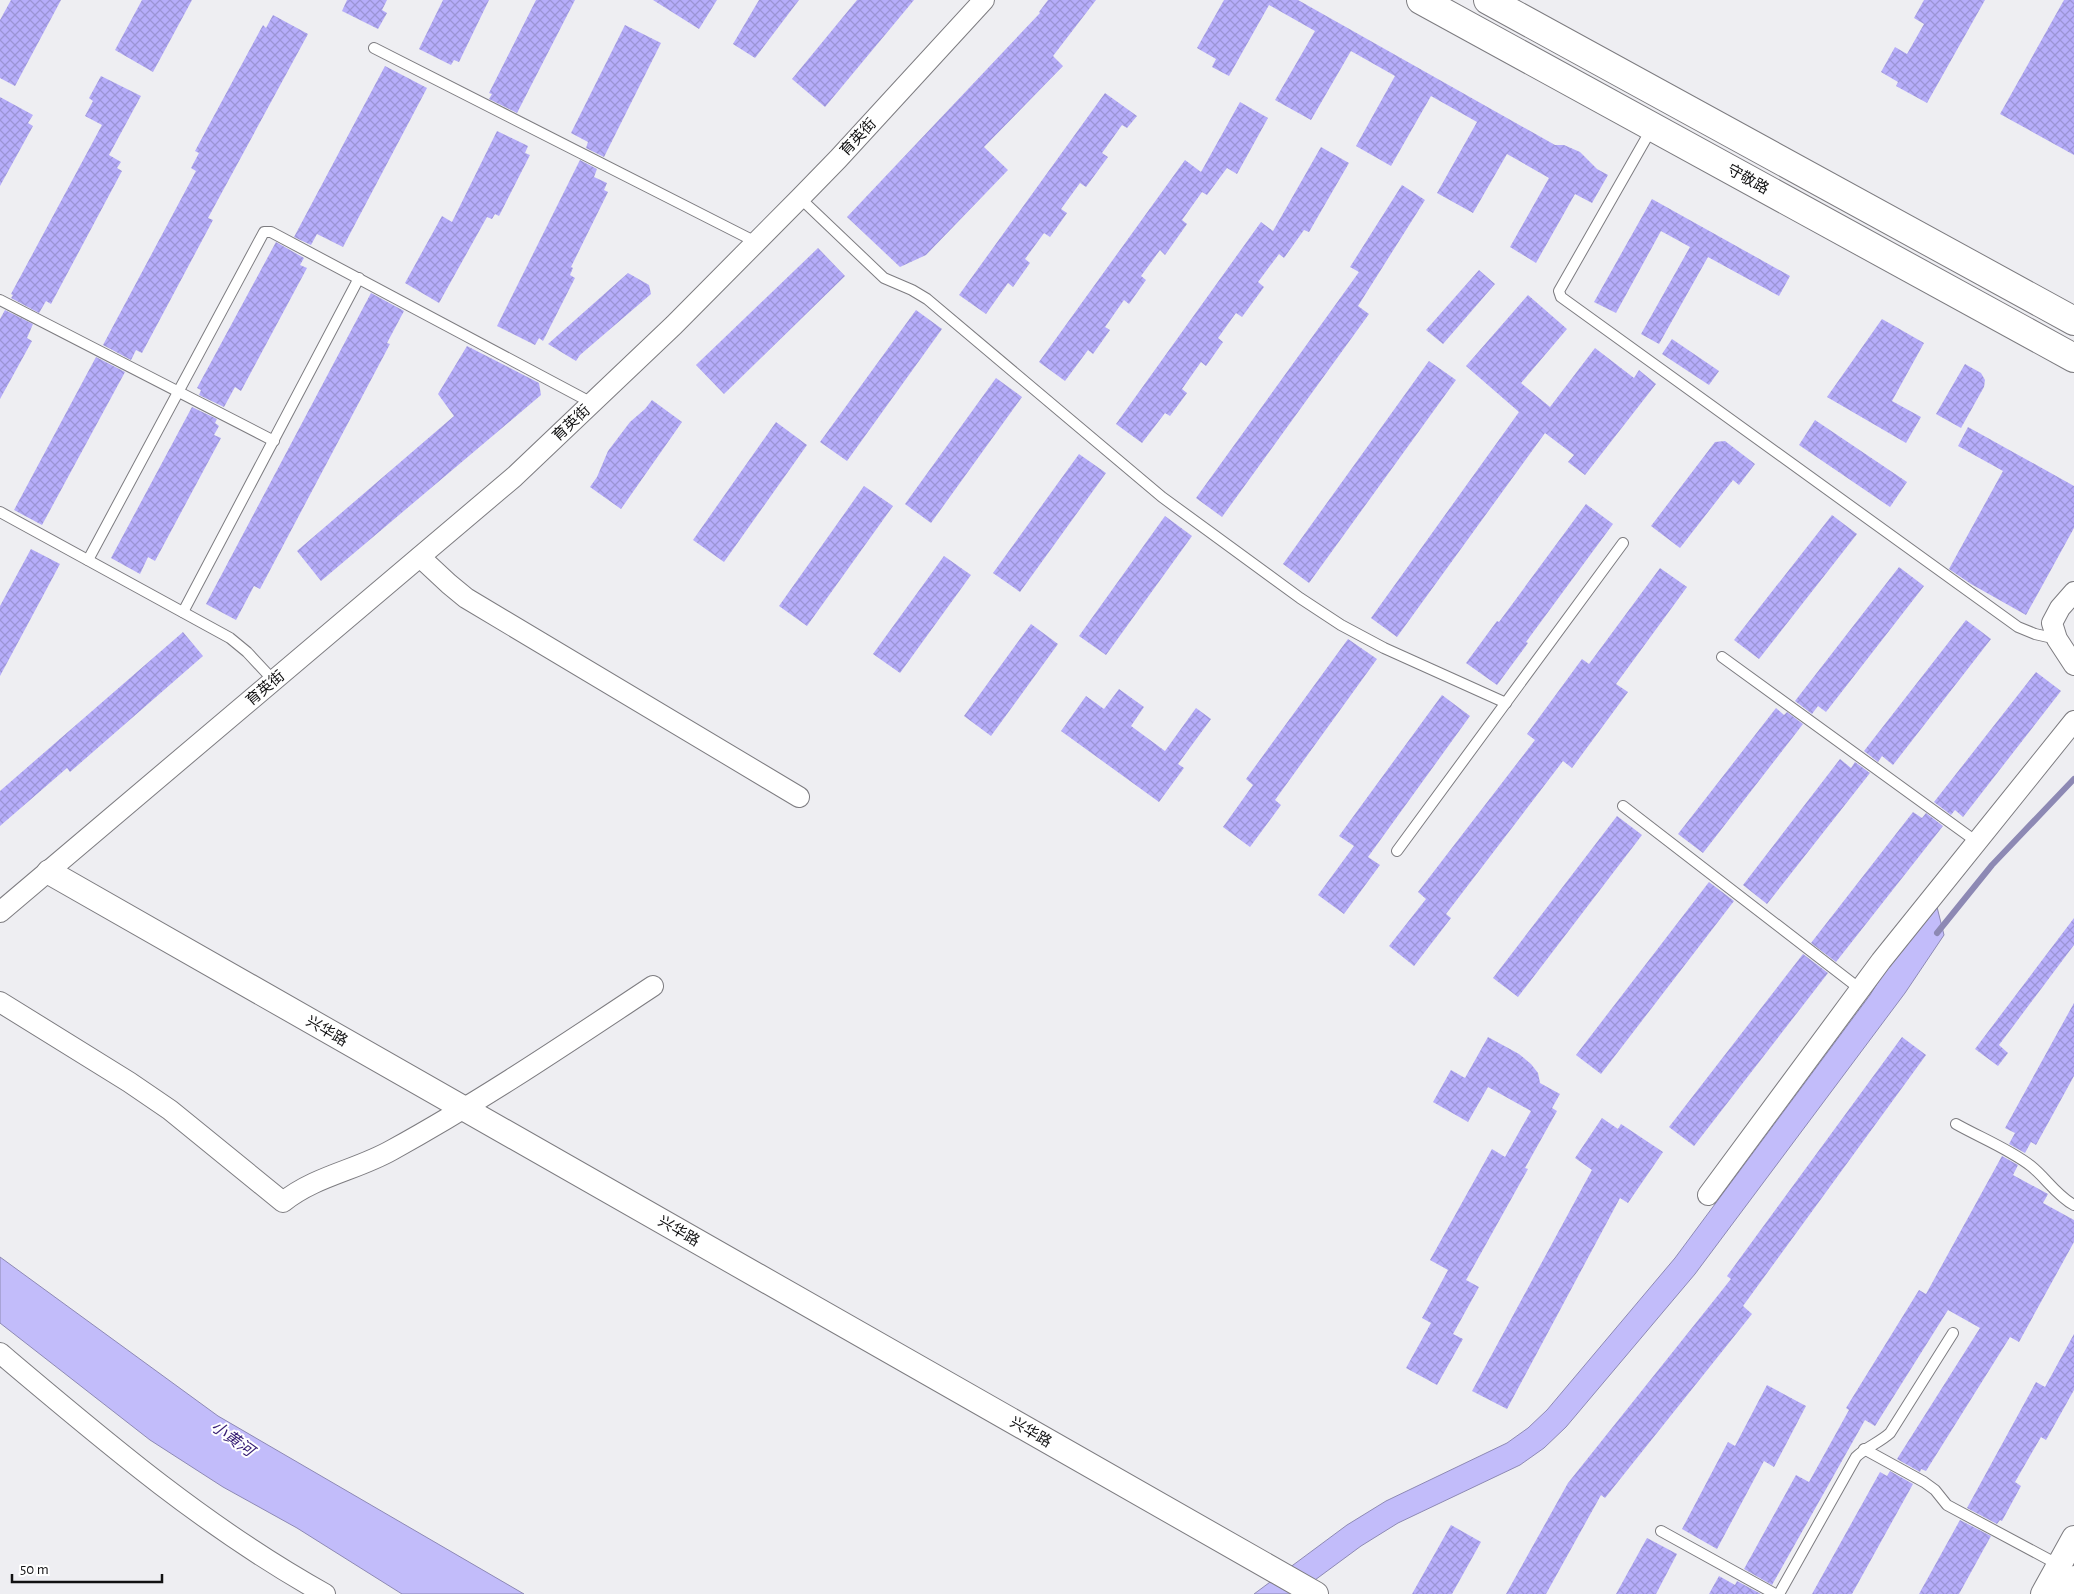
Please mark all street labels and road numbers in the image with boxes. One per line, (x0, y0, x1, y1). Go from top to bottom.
street label: 育英街 (837, 115, 879, 159)
street label: 守敬路 (1724, 161, 1772, 197)
street label: 育英街 (549, 402, 593, 444)
street label: 育英街 (243, 667, 287, 709)
street label: 兴华路 (304, 1012, 351, 1049)
street label: 兴华路 (656, 1212, 703, 1249)
street label: 兴华路 (1008, 1413, 1055, 1450)

